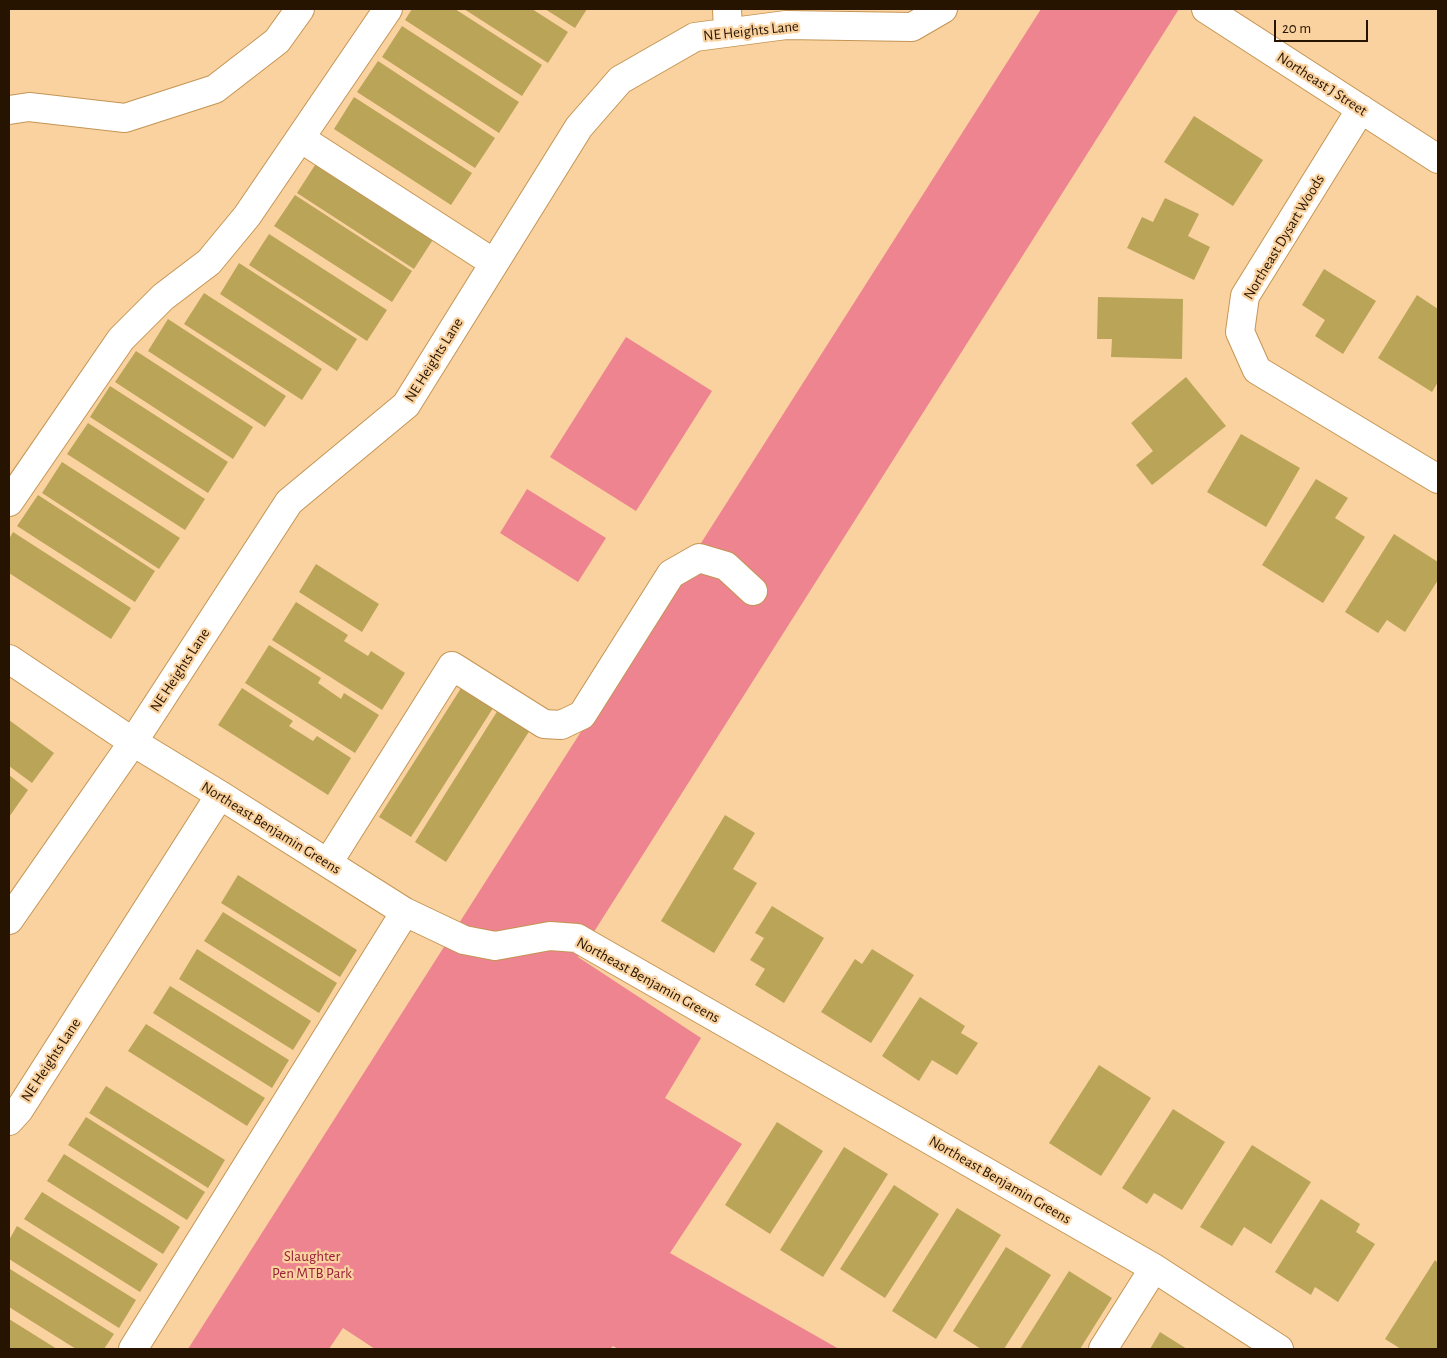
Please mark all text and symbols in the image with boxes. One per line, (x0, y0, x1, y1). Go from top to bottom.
scale bar (1277, 10, 1371, 42)
street label: NE Heights Lane (702, 17, 800, 45)
text: 20 m (1282, 21, 1311, 36)
street label: Northeast J Street (1274, 48, 1370, 120)
street label: Northeast Dysart Woods (1240, 171, 1328, 303)
street label: NE Heights Lane (401, 315, 467, 405)
street label: NE Heights Lane (146, 625, 214, 715)
street label: Northeast Benjamin Greens (198, 778, 344, 878)
street label: Northeast Benjamin Greens (573, 933, 723, 1027)
street label: NE Heights Lane (17, 1015, 85, 1105)
street label: Northeast Benjamin Greens (926, 1132, 1074, 1228)
park label: Slaughter Pen MTB Park (272, 1247, 352, 1282)

